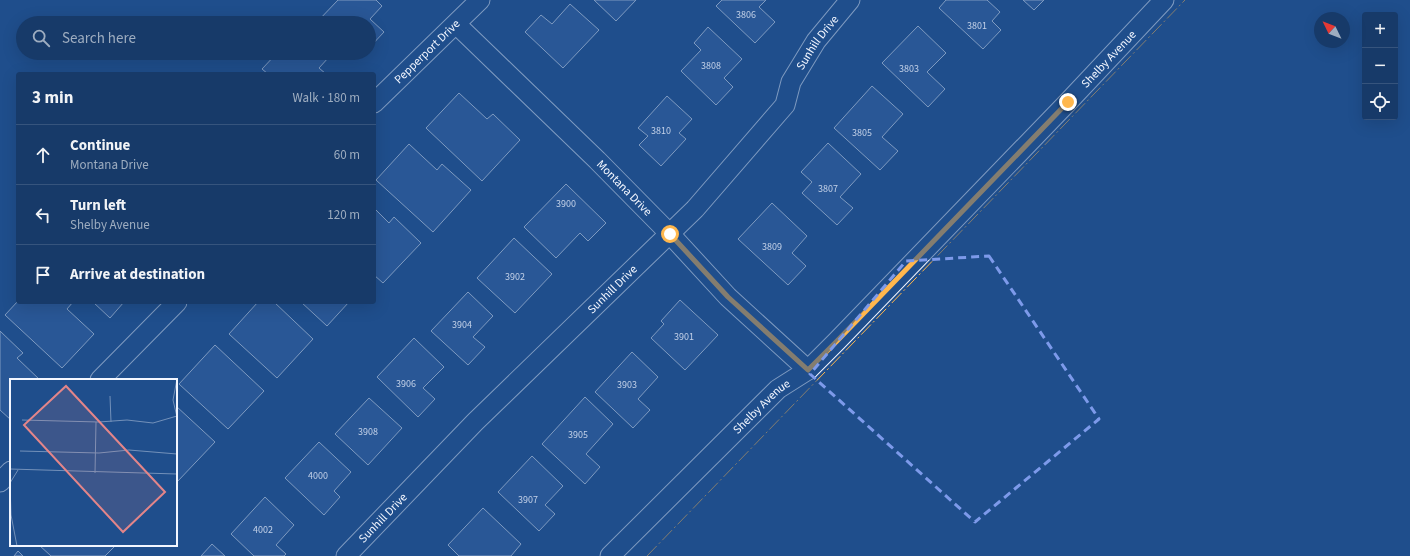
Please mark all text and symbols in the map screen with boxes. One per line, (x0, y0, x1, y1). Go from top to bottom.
house number: 3806 (736, 8, 756, 22)
street label: Sunhill Drive (792, 12, 843, 73)
north arrow (1314, 12, 1350, 48)
map controls (1362, 12, 1398, 120)
button: + (1362, 12, 1398, 48)
search box (16, 16, 376, 60)
street label: Pepperport Drive (391, 16, 464, 88)
house number: 3801 (967, 19, 987, 33)
icon: search (30, 27, 52, 49)
street label: Shelby Avenue (1078, 27, 1140, 92)
text: Search here (62, 28, 136, 49)
button: − (1362, 48, 1398, 84)
house number: 3808 (701, 59, 721, 73)
house number: 3803 (899, 62, 919, 76)
button: locate (1362, 84, 1398, 120)
text: 3 min (32, 86, 73, 110)
text: Walk · 180 m (292, 89, 360, 107)
route end (1059, 93, 1077, 111)
house number: 3810 (651, 124, 671, 138)
house number: 3805 (852, 126, 872, 140)
text: Continue (70, 135, 130, 156)
icon: ahead (32, 144, 54, 166)
text: 60 m (334, 146, 360, 164)
text: Montana Drive (70, 156, 149, 174)
street label: Montana Drive (592, 156, 656, 220)
house number: 3807 (818, 182, 838, 196)
text: Turn left (70, 195, 126, 216)
house number: 3900 (556, 197, 576, 211)
icon: left (32, 204, 54, 226)
text: 120 m (327, 206, 360, 224)
text: Shelby Avenue (70, 216, 150, 234)
route start (661, 225, 679, 243)
house number: 3809 (762, 240, 782, 254)
street label: Sunhill Drive (584, 261, 641, 318)
icon: arrive (32, 264, 54, 286)
text: Arrive at destination (70, 264, 205, 285)
house number: 3902 (505, 270, 525, 284)
house number: 3904 (452, 318, 472, 332)
house number: 3901 (674, 330, 694, 344)
street label: Shelby Avenue (729, 375, 794, 438)
house number: 3906 (396, 377, 416, 391)
house number: 3903 (617, 378, 637, 392)
inset map (10, 379, 177, 546)
house number: 3908 (358, 425, 378, 439)
house number: 3905 (568, 428, 588, 442)
house number: 4000 (308, 469, 328, 483)
street label: Sunhill Drive (355, 489, 411, 547)
house number: 3907 (518, 493, 538, 507)
house number: 4002 (253, 523, 273, 537)

